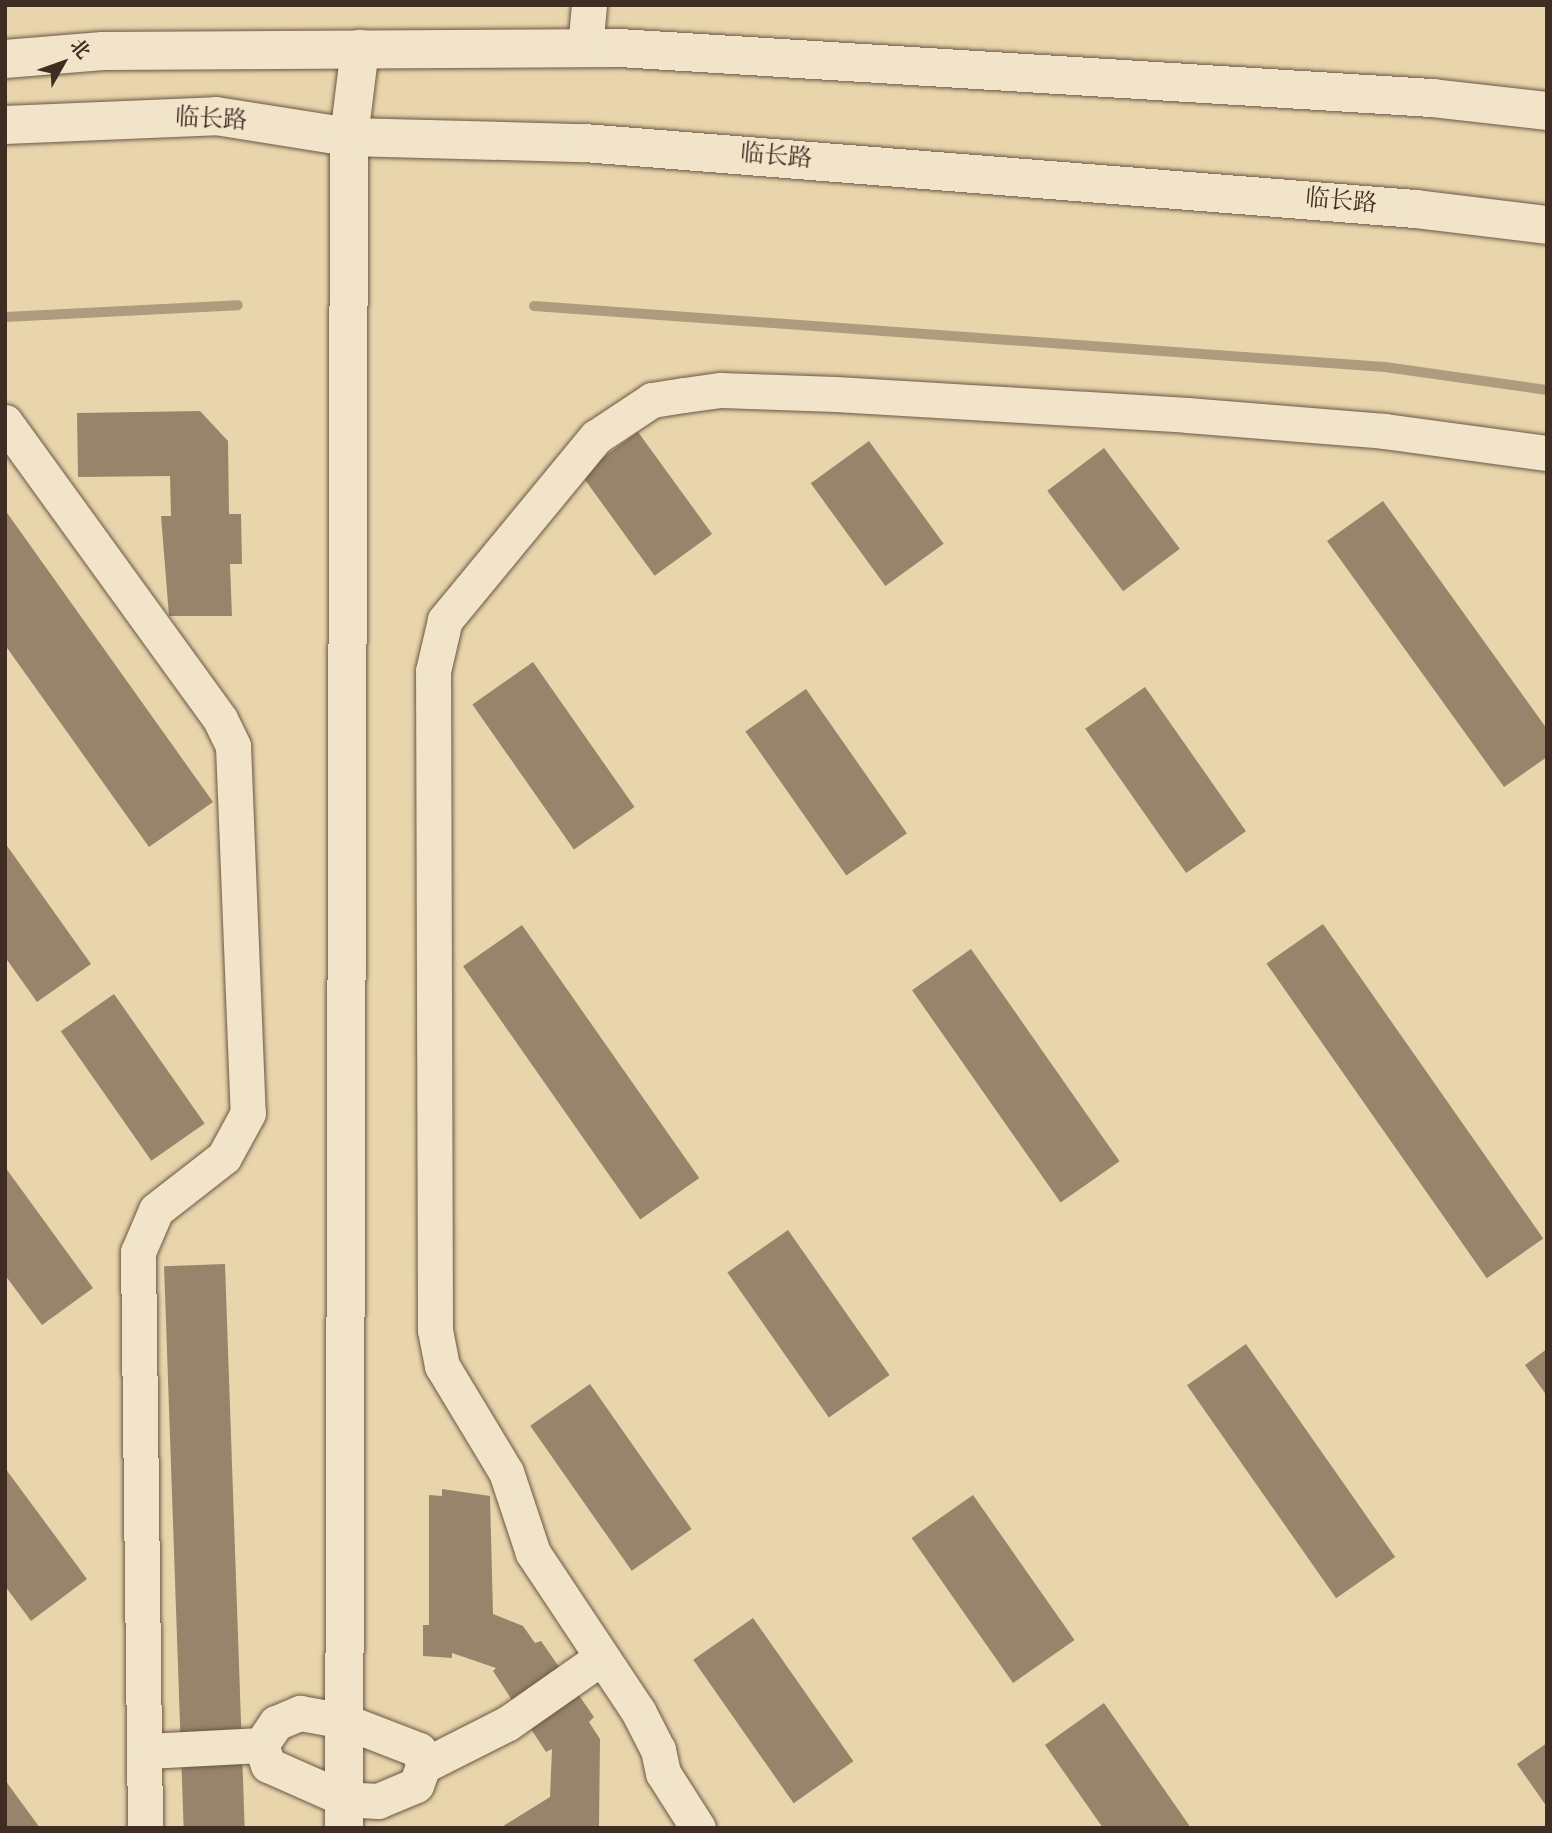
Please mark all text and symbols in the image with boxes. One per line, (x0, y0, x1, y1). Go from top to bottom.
north arrow (28, 28, 98, 98)
text: 北 (63, 34, 95, 65)
street label: 临长路 (174, 105, 248, 137)
street label: 临长路 (739, 141, 813, 175)
street label: 临长路 (1304, 186, 1378, 220)

